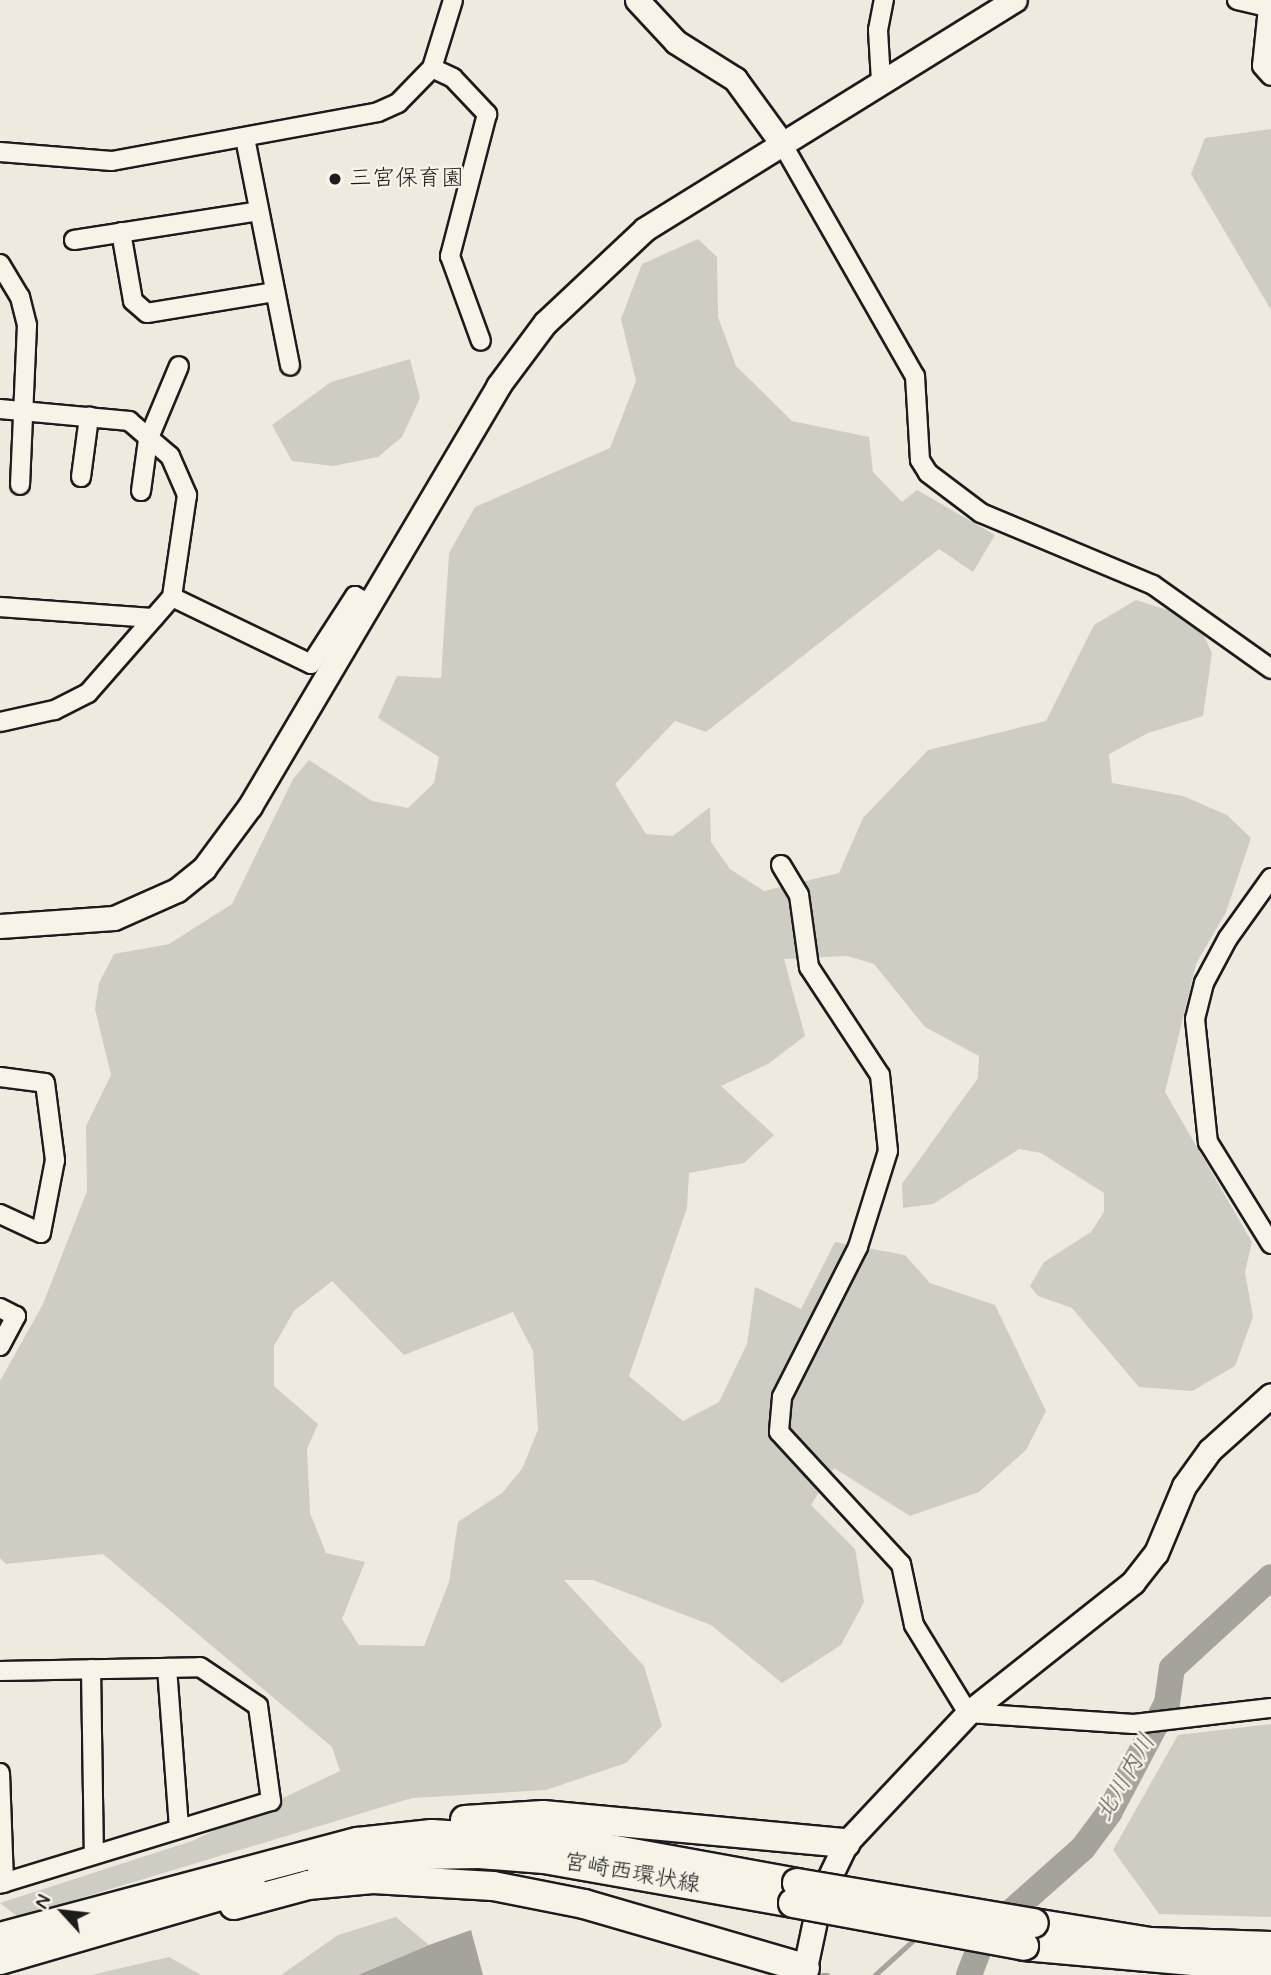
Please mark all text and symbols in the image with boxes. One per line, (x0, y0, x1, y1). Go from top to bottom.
place label: 三宮保育園 (349, 165, 464, 193)
marker: 三宮保育園 (327, 171, 343, 187)
water label: 北川内川 (1090, 1729, 1162, 1827)
street label: 宮崎西環状線 (562, 1848, 702, 1900)
north arrow (28, 1877, 98, 1947)
text: N (30, 1891, 58, 1914)

